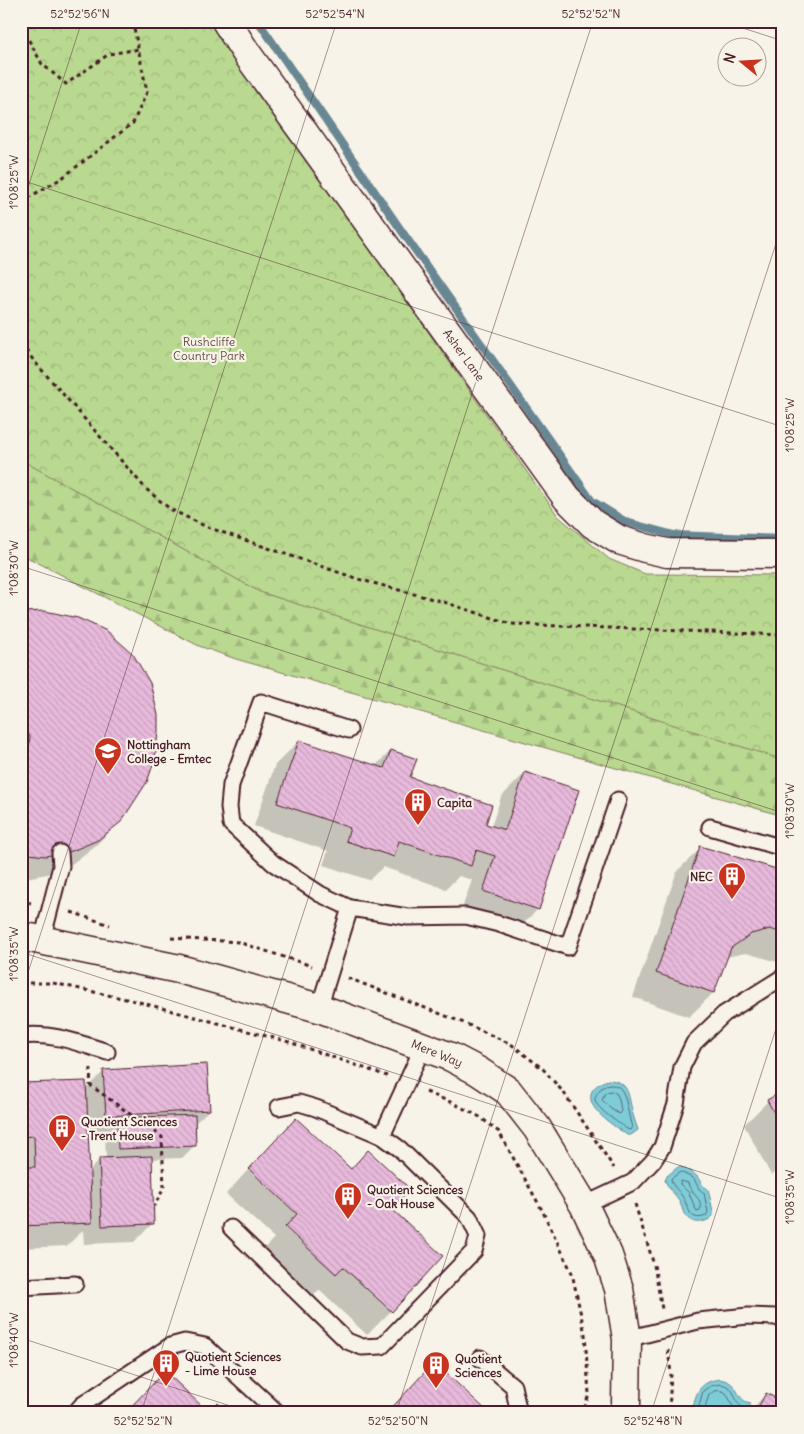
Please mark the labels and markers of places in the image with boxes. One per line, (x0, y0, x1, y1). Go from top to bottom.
school or university icon: Nottingham College - Emtec (93, 736, 123, 775)
place label: Nottingham College - Emtec (127, 737, 211, 767)
building icon: Capita (403, 787, 433, 826)
place label: Capita (437, 795, 472, 811)
building icon: NEC (717, 861, 747, 900)
place label: NEC (690, 869, 713, 884)
building icon: Quotient Sciences - Trent House (47, 1113, 77, 1152)
place label: Quotient Sciences - Trent House (81, 1114, 178, 1143)
building icon: Quotient Sciences - Oak House (333, 1181, 363, 1220)
place label: Quotient Sciences - Oak House (367, 1182, 464, 1211)
building icon: Quotient Sciences - Lime House (151, 1348, 181, 1387)
place label: Quotient Sciences - Lime House (185, 1349, 282, 1378)
building icon: Quotient Sciences (421, 1350, 451, 1389)
place label: Quotient Sciences (455, 1351, 503, 1380)

